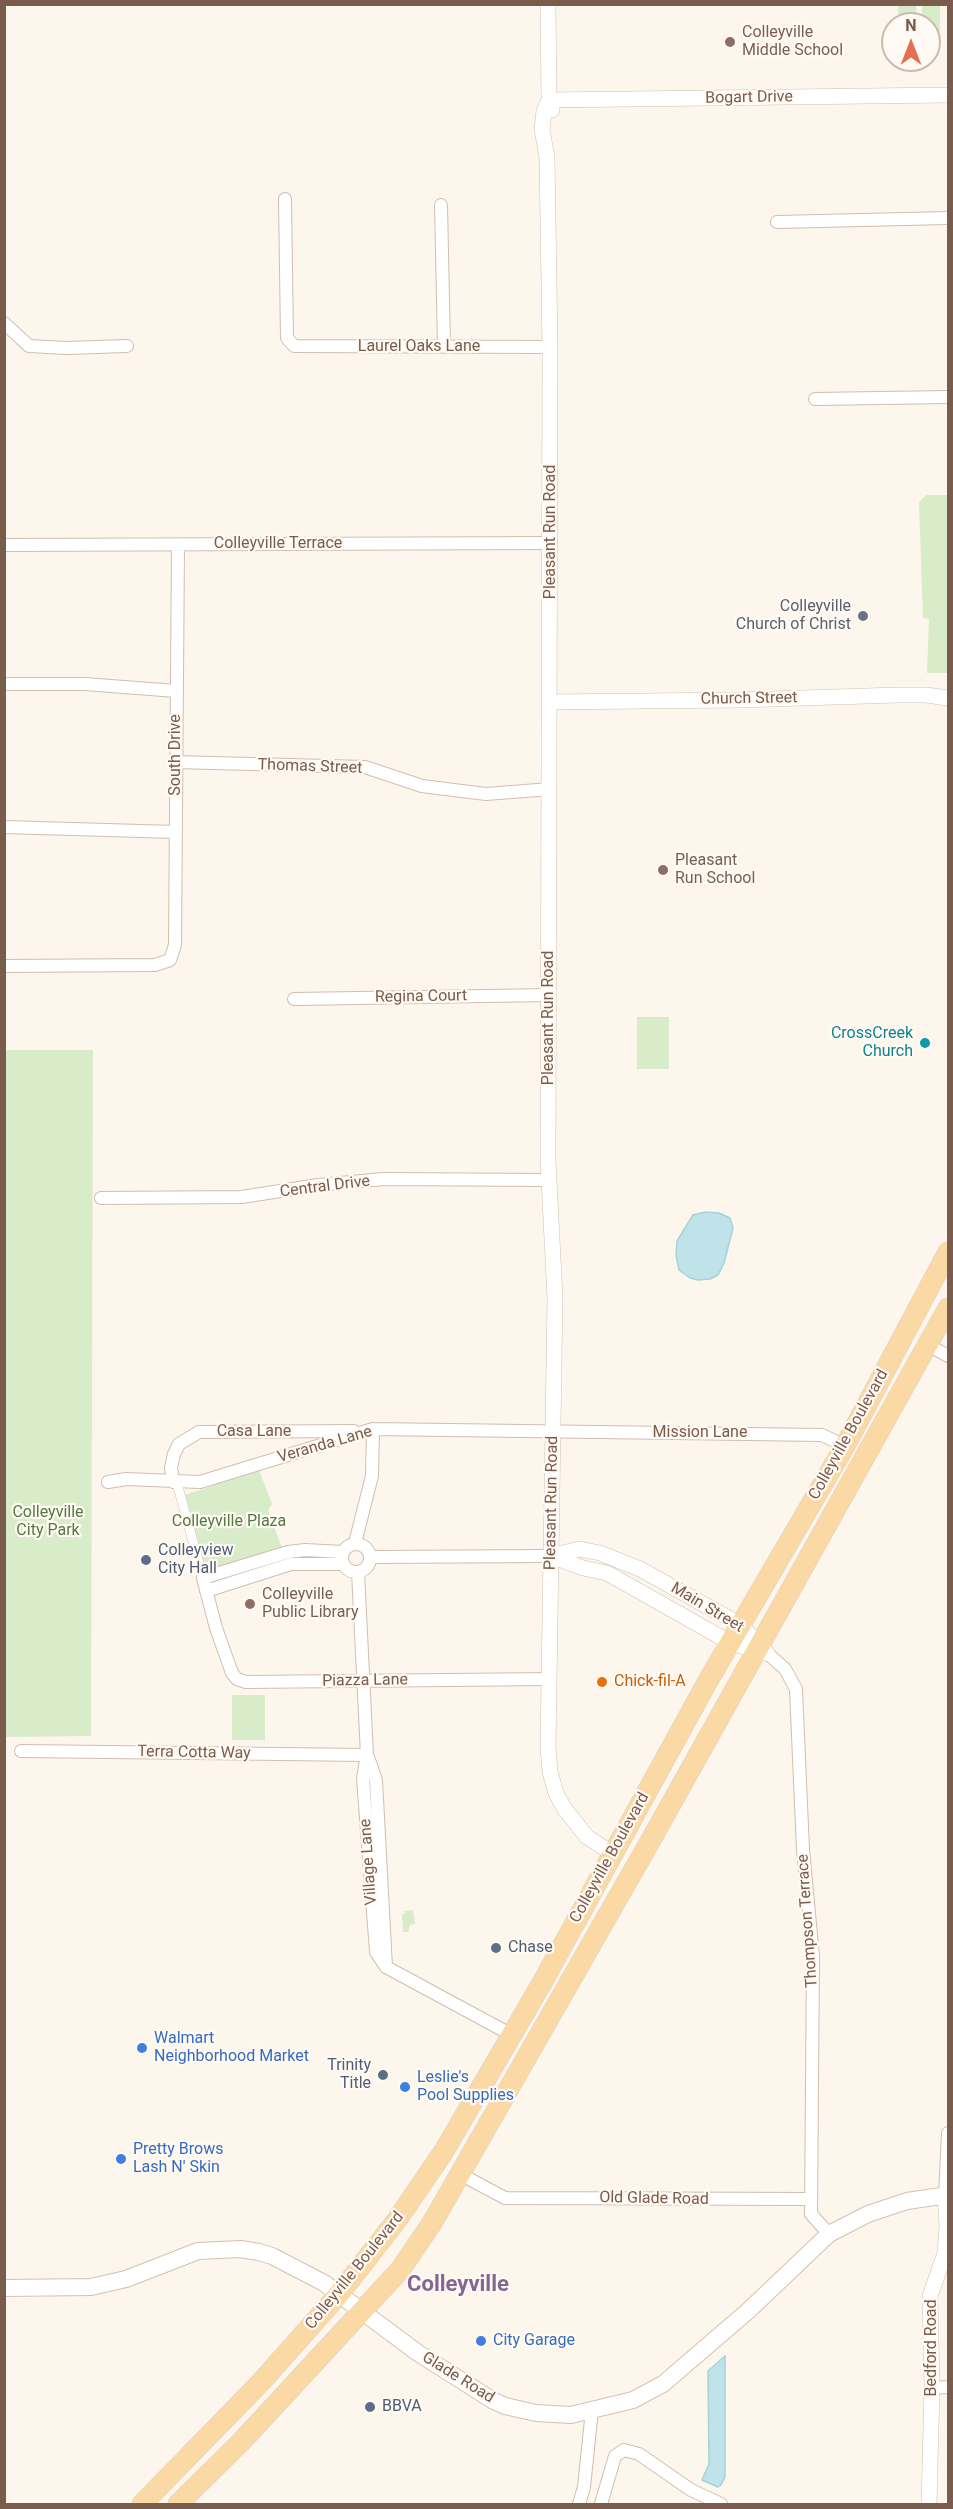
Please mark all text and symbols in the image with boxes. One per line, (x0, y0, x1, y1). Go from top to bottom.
north arrow (881, 12, 941, 72)
text: N (905, 16, 917, 35)
place label: Colleyville Middle School (742, 23, 843, 61)
marker: Colleyville Middle School (723, 35, 737, 49)
street label: Bogart Drive (705, 88, 793, 108)
street label: Laurel Oaks Lane (358, 337, 480, 357)
street label: Pleasant Run Road (541, 465, 561, 599)
street label: Colleyville Terrace (214, 534, 342, 554)
place label: Colleyville Church of Christ (736, 597, 851, 635)
marker: Colleyville Church of Christ (856, 609, 870, 623)
street label: Church Street (700, 689, 798, 709)
street label: South Drive (166, 714, 186, 796)
street label: Thomas Street (257, 756, 363, 778)
place label: Pleasant Run School (675, 851, 755, 889)
marker: Pleasant Run School (656, 863, 670, 877)
street label: Pleasant Run Road (539, 951, 559, 1085)
street label: Regina Court (375, 987, 467, 1007)
place label: CrossCreek Church (831, 1024, 913, 1062)
marker: CrossCreek Church (918, 1036, 932, 1050)
street label: Central Drive (279, 1172, 371, 1202)
street label: Colleyville Boulevard (805, 1367, 893, 1503)
street label: Casa Lane (217, 1422, 291, 1442)
street label: Veranda Lane (276, 1422, 374, 1468)
street label: Mission Lane (653, 1423, 747, 1443)
street label: Pleasant Run Road (541, 1436, 563, 1570)
park label: Colleyville City Park (12, 1503, 84, 1541)
park label: Colleyville Plaza (172, 1512, 286, 1532)
place label: Colleyview City Hall (158, 1541, 233, 1579)
marker: Colleyview City Hall (139, 1553, 153, 1567)
street label: Main Street (667, 1579, 747, 1637)
place label: Colleyville Public Library (262, 1585, 358, 1623)
marker: Colleyville Public Library (243, 1597, 257, 1611)
street label: Piazza Lane (322, 1671, 408, 1691)
place label: Chick-fil-A (614, 1672, 686, 1692)
marker: Chick-fil-A (595, 1675, 609, 1689)
street label: Terra Cotta Way (137, 1742, 251, 1764)
street label: Colleyville Boulevard (566, 1790, 654, 1926)
street label: Village Lane (356, 1818, 382, 1906)
street label: Thompson Terrace (794, 1853, 822, 1989)
place label: Chase (508, 1938, 553, 1958)
marker: Chase (489, 1941, 503, 1955)
place label: Walmart Neighborhood Market (154, 2029, 309, 2067)
marker: Walmart Neighborhood Market (135, 2041, 149, 2055)
place label: Trinity Title (327, 2056, 371, 2094)
marker: Trinity Title (376, 2068, 390, 2082)
place label: Leslie's Pool Supplies (417, 2068, 514, 2106)
marker: Leslie's Pool Supplies (398, 2080, 412, 2094)
place label: Pretty Brows Lash N' Skin (133, 2140, 224, 2178)
marker: Pretty Brows Lash N' Skin (114, 2152, 128, 2166)
street label: Old Glade Road (599, 2188, 709, 2210)
street label: Colleyville Boulevard (302, 2208, 408, 2334)
district label: Colleyville (407, 2272, 509, 2298)
street label: Bedford Road (922, 2299, 942, 2397)
place label: City Garage (493, 2331, 575, 2351)
marker: City Garage (474, 2334, 488, 2348)
street label: Glade Road (418, 2348, 498, 2408)
place label: BBVA (382, 2397, 422, 2417)
marker: BBVA (363, 2400, 377, 2414)

